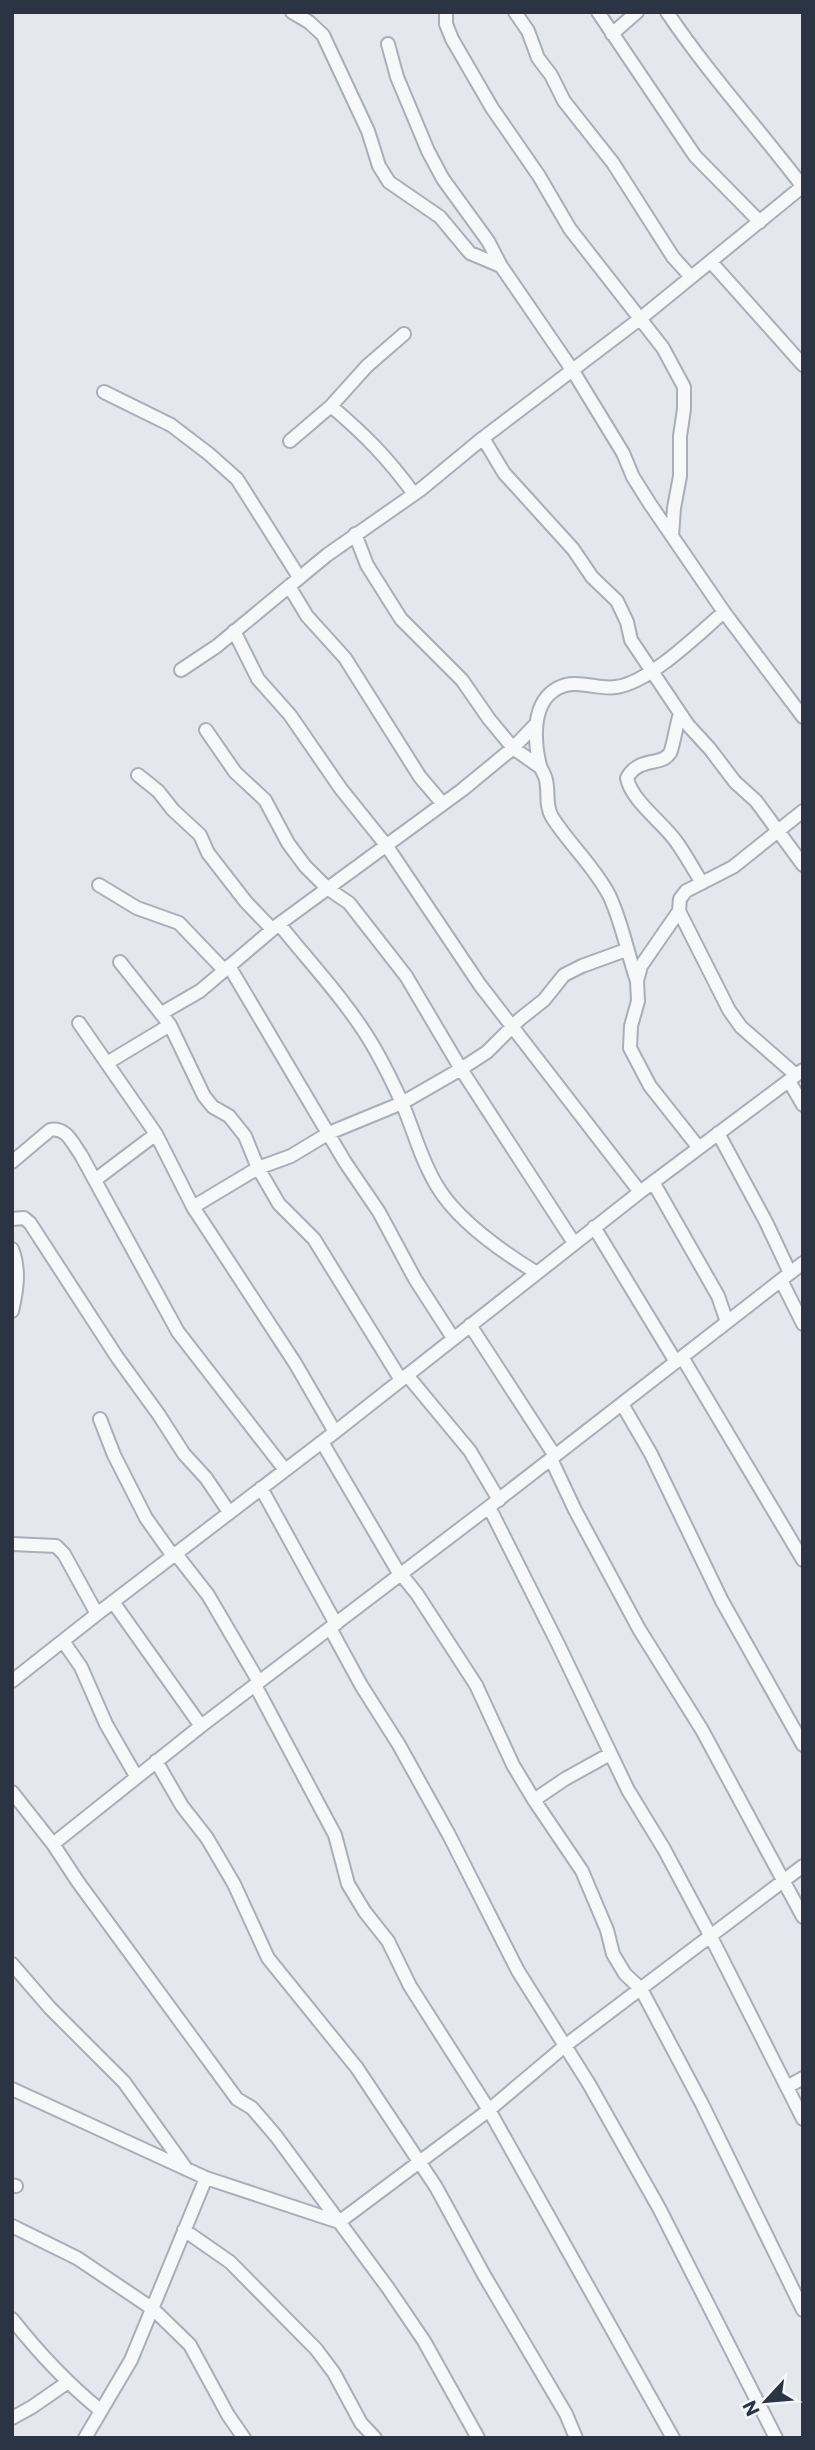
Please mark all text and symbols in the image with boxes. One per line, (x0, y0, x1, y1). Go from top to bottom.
north arrow (731, 2366, 801, 2436)
text: N (737, 2397, 764, 2420)

